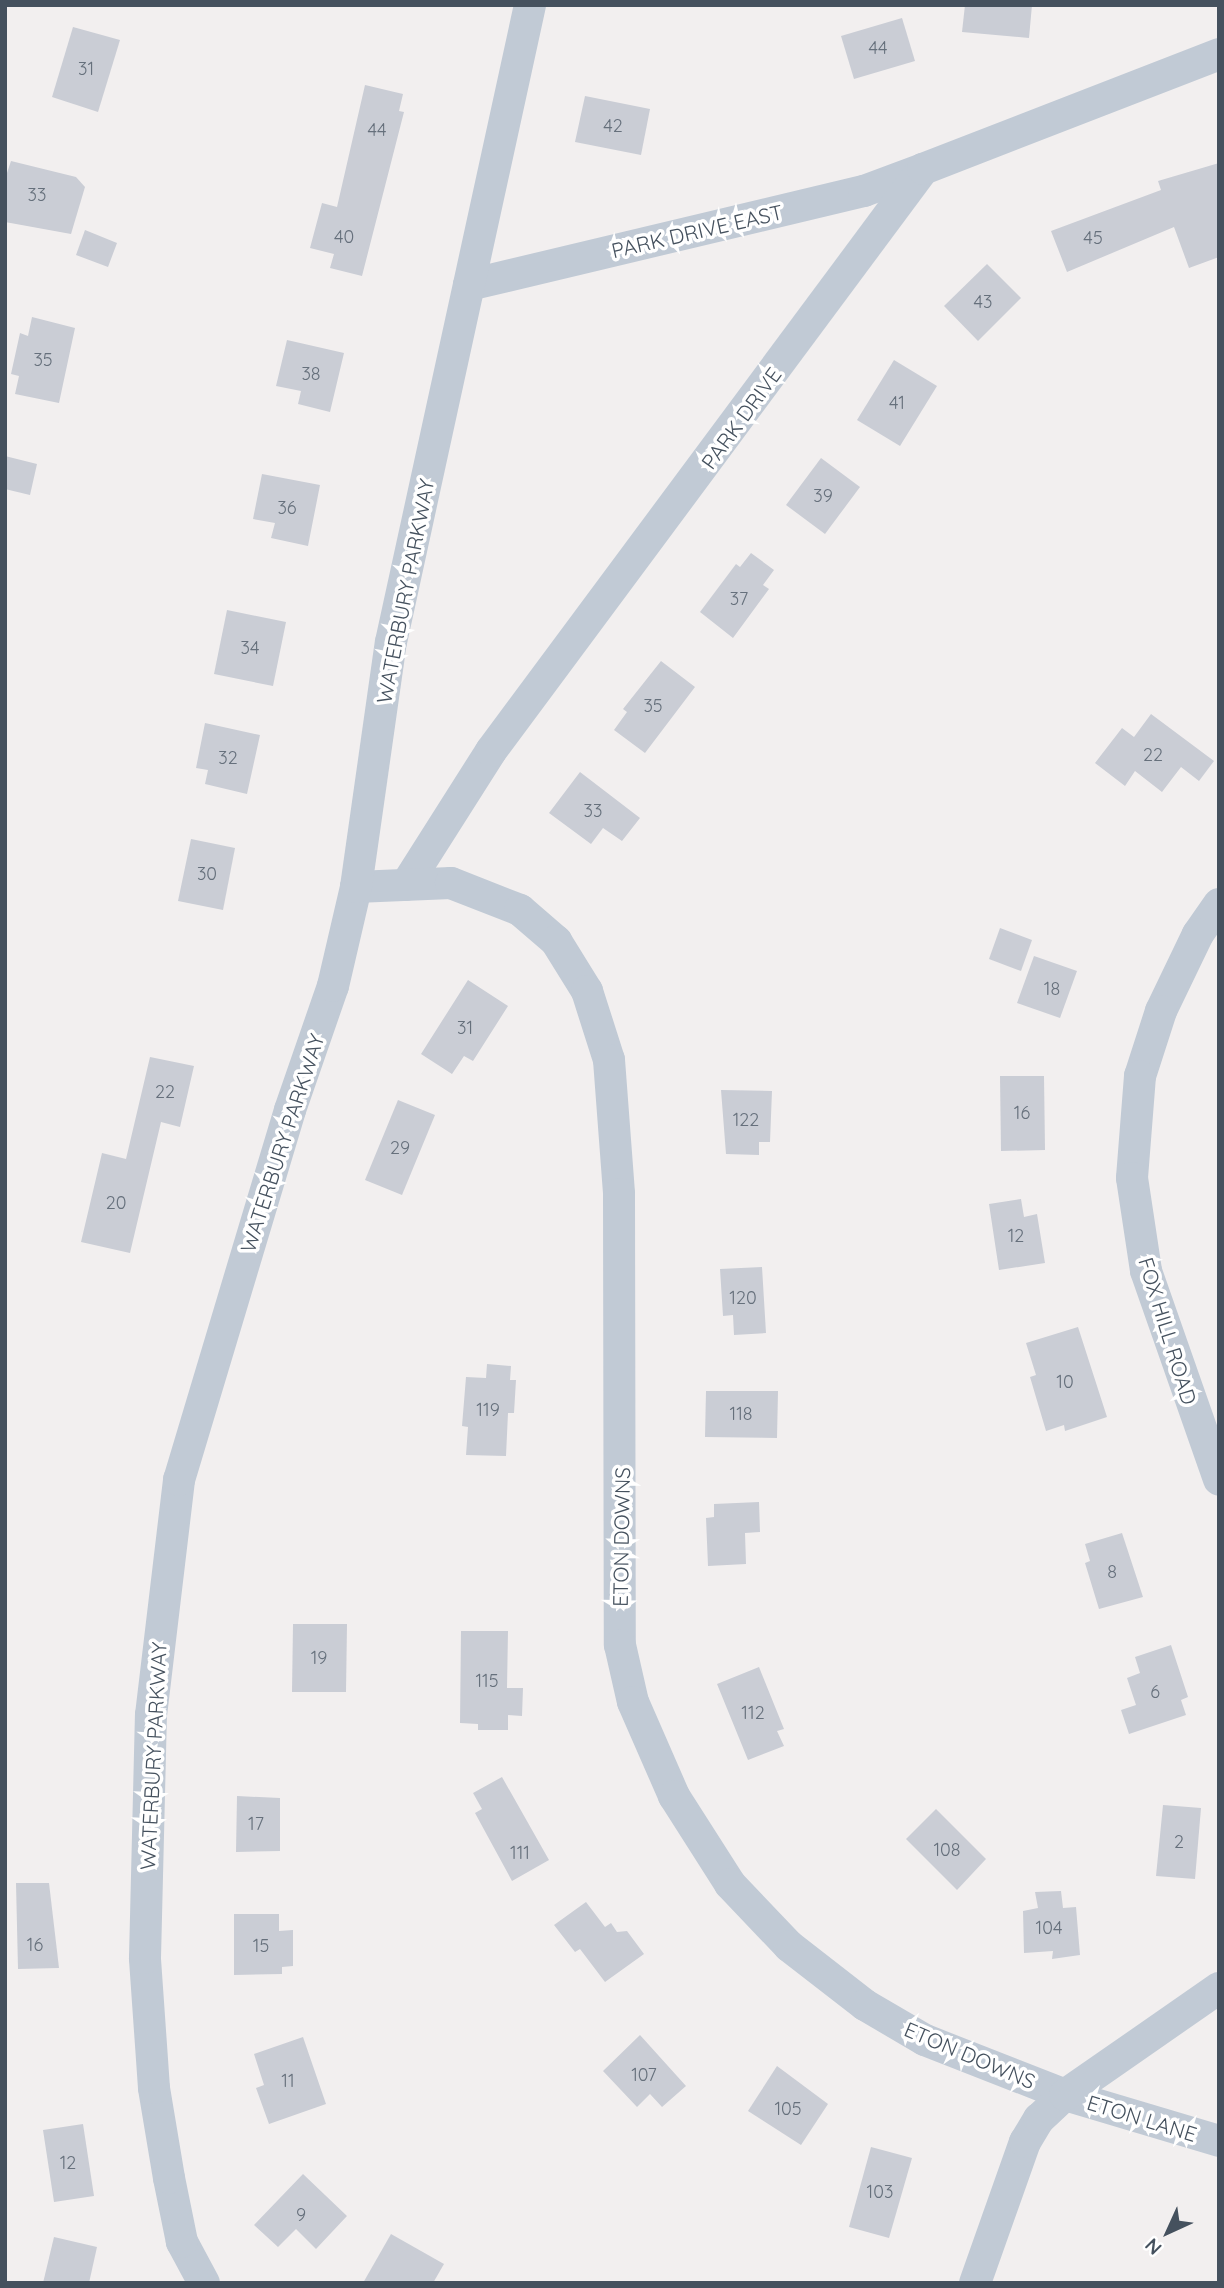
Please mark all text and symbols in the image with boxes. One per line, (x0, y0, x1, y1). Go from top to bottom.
house number: 44 (869, 37, 887, 59)
house number: 31 (78, 58, 94, 80)
house number: 42 (603, 115, 623, 137)
house number: 44 (368, 119, 386, 141)
house number: 33 (28, 184, 46, 206)
street label: PARK DRIVE EAST (609, 199, 785, 263)
house number: 40 (334, 226, 354, 248)
house number: 45 (1083, 227, 1103, 249)
house number: 43 (974, 291, 992, 313)
house number: 35 (33, 349, 53, 371)
street label: PARK DRIVE (696, 362, 786, 474)
house number: 38 (301, 363, 321, 385)
house number: 41 (889, 392, 905, 414)
street label: WATERBURY PARKWAY (371, 476, 439, 706)
house number: 39 (813, 485, 833, 507)
house number: 36 (277, 497, 297, 519)
house number: 37 (730, 588, 748, 610)
house number: 34 (241, 637, 259, 659)
house number: 35 (643, 695, 663, 717)
house number: 22 (1143, 744, 1163, 766)
house number: 32 (218, 747, 238, 769)
house number: 33 (584, 800, 602, 822)
house number: 30 (197, 863, 217, 885)
house number: 18 (1044, 978, 1060, 1000)
house number: 31 (457, 1017, 473, 1039)
street label: WATERBURY PARKWAY (235, 1030, 329, 1256)
house number: 22 (155, 1081, 175, 1103)
house number: 16 (1014, 1102, 1030, 1124)
house number: 122 (733, 1109, 759, 1131)
house number: 29 (390, 1137, 410, 1159)
house number: 20 (106, 1192, 126, 1214)
house number: 12 (1008, 1225, 1024, 1247)
street label: FOX HILL ROAD (1134, 1254, 1202, 1408)
house number: 120 (729, 1287, 757, 1309)
house number: 10 (1056, 1371, 1074, 1393)
house number: 119 (476, 1399, 500, 1421)
house number: 118 (729, 1403, 753, 1425)
street label: ETON DOWNS (607, 1467, 635, 1607)
house number: 8 (1107, 1561, 1117, 1583)
street label: WATERBURY PARKWAY (134, 1641, 172, 1871)
house number: 19 (311, 1647, 327, 1669)
house number: 115 (475, 1670, 499, 1692)
house number: 6 (1150, 1681, 1160, 1703)
house number: 112 (741, 1702, 765, 1724)
house number: 17 (248, 1813, 264, 1835)
house number: 2 (1174, 1831, 1184, 1853)
house number: 108 (933, 1839, 961, 1861)
house number: 111 (510, 1842, 530, 1864)
house number: 104 (1036, 1917, 1062, 1939)
house number: 16 (27, 1934, 43, 1956)
house number: 15 (253, 1935, 269, 1957)
street label: ETON DOWNS (901, 2016, 1039, 2094)
house number: 107 (631, 2064, 657, 2086)
house number: 11 (281, 2070, 295, 2092)
street label: ETON LANE (1084, 2089, 1200, 2147)
house number: 105 (774, 2098, 802, 2120)
house number: 12 (60, 2152, 76, 2174)
house number: 103 (867, 2181, 893, 2203)
north arrow (1133, 2197, 1203, 2267)
house number: 9 (296, 2204, 306, 2226)
text: N (1140, 2233, 1167, 2260)

